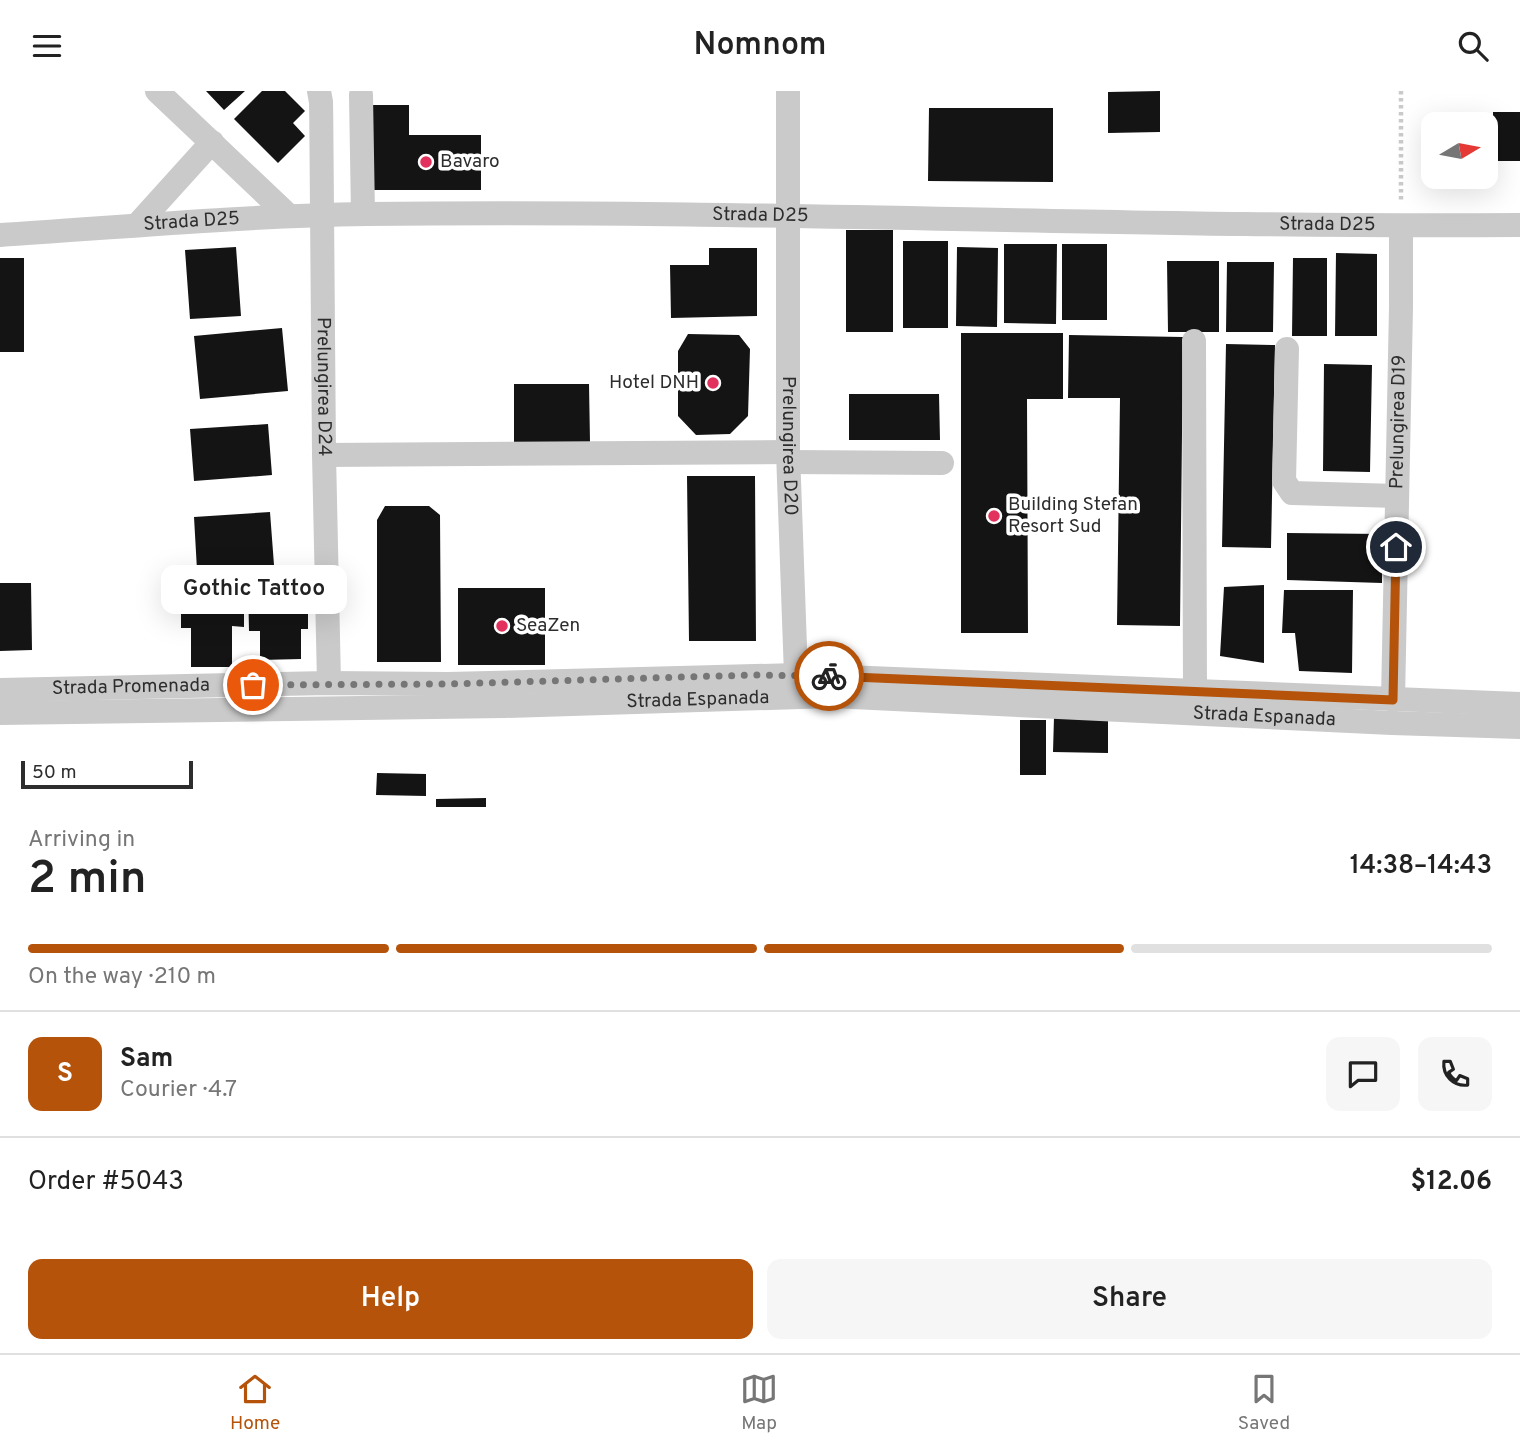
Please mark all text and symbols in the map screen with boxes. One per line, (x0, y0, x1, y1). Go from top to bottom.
text: Nomnom (693, 26, 827, 66)
icon: menu (28, 27, 66, 65)
icon: search (1454, 27, 1492, 65)
north arrow (1421, 112, 1498, 189)
map controls (1421, 112, 1498, 189)
place label: Bavaro (440, 150, 500, 174)
marker: Bavaro (418, 154, 434, 170)
street label: Strada D25 (712, 203, 809, 228)
street label: Strada D25 (143, 207, 240, 237)
street label: Strada D25 (1279, 212, 1376, 237)
street label: Prelungirea D24 (311, 317, 336, 457)
street label: Prelungirea D19 (1385, 355, 1412, 489)
place label: Hotel DNH (609, 371, 699, 395)
marker: Hotel DNH (705, 375, 721, 391)
street label: Prelungirea D20 (776, 376, 802, 516)
place label: Building Stefan Resort Sud (1008, 493, 1138, 539)
marker: Building Stefan Resort Sud (986, 508, 1002, 524)
pin (1366, 517, 1426, 577)
icon: home (1377, 528, 1415, 566)
callout: Gothic Tattoo (160, 566, 346, 615)
text: Gothic Tattoo (183, 575, 325, 604)
place label: SeaZen (516, 614, 580, 638)
marker: SeaZen (494, 618, 510, 634)
courier (794, 641, 864, 711)
pin (223, 655, 283, 715)
icon: bike (810, 657, 848, 695)
icon: bag (234, 666, 272, 704)
street label: Strada Promenada (52, 674, 210, 701)
street label: Strada Espanada (626, 686, 770, 714)
street label: Strada Espanada (1192, 701, 1336, 732)
scale bar (21, 758, 192, 790)
text: 50 m (32, 761, 77, 785)
text: Arriving in (28, 826, 135, 855)
text: 14:38–14:43 (1350, 850, 1492, 883)
text: 2 min (28, 851, 147, 910)
text: On the way · 210 m (28, 963, 216, 992)
button: chat (1326, 1037, 1400, 1111)
button: phone (1418, 1037, 1492, 1111)
text: Sam (120, 1043, 173, 1076)
text: S (57, 1058, 73, 1091)
text: Courier · 4.7 (120, 1076, 237, 1105)
text: Order #5043 (28, 1166, 184, 1199)
text: $12.06 (1411, 1166, 1492, 1199)
button: Help (28, 1259, 753, 1339)
button: Share (767, 1259, 1492, 1339)
tab: Home (230, 1370, 280, 1436)
tab: Map (740, 1370, 778, 1436)
tab: Saved (1238, 1370, 1290, 1436)

